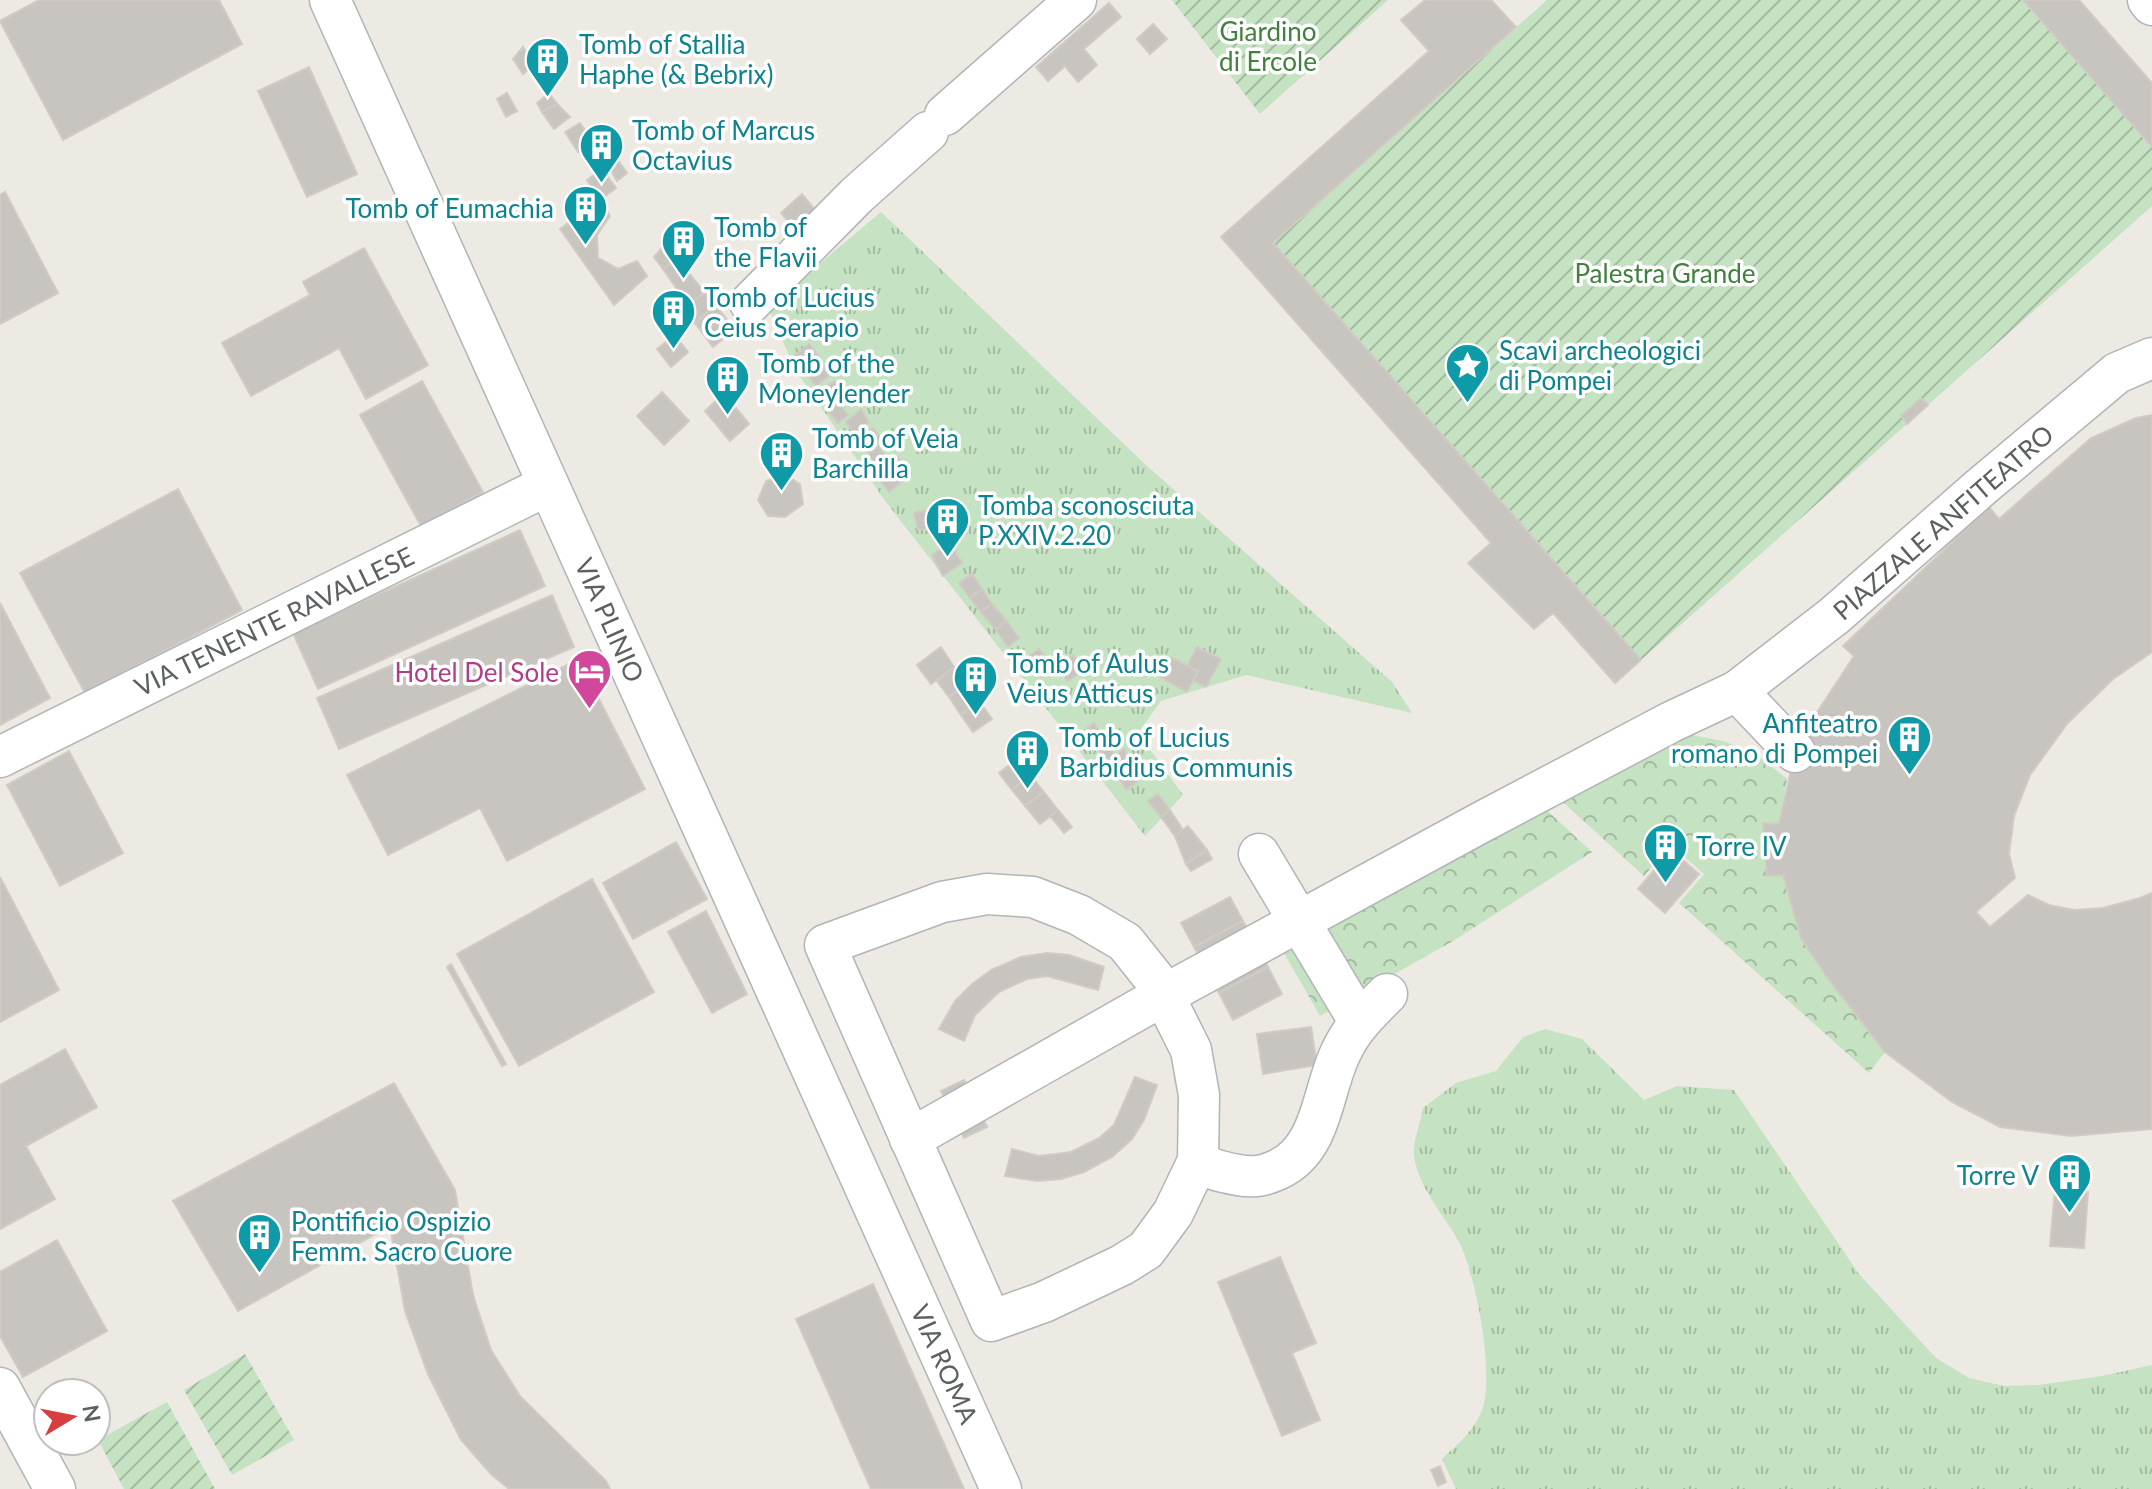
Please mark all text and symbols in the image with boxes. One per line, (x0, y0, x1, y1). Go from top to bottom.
park label: Giardino di Ercole (1219, 15, 1317, 77)
place label: Tomb of Stallia Haphe (& Bebrix) (579, 28, 773, 90)
building icon: Tomb of Stallia Haphe (& Bebrix) (524, 35, 572, 98)
place label: Tomb of Marcus Octavius (632, 114, 815, 176)
building icon: Tomb of Marcus Octavius (577, 121, 625, 184)
building icon: Tomb of Eumachia (561, 184, 609, 247)
place label: Tomb of Eumachia (345, 192, 554, 224)
place label: Tomb of the Flavii (714, 211, 817, 273)
building icon: Tomb of the Flavii (659, 218, 707, 281)
park label: Palestra Grande (1574, 257, 1756, 289)
place label: Tomb of Lucius Ceius Serapio (704, 281, 875, 343)
building icon: Tomb of Lucius Ceius Serapio (649, 288, 697, 351)
place label: Scavi archeologici di Pompei (1499, 334, 1701, 396)
place icon: Scavi archeologici di Pompei (1444, 341, 1492, 404)
place label: Tomb of the Moneylender (758, 347, 910, 409)
building icon: Tomb of the Moneylender (703, 354, 751, 417)
street label: PIAZZALE ANFITEATRO (1826, 418, 2060, 626)
place label: Tomb of Veia Barchilla (812, 422, 959, 484)
building icon: Tomb of Veia Barchilla (757, 429, 805, 492)
place label: Tomba sconosciuta P.XXIV.2.20 (978, 489, 1195, 551)
building icon: Tomba sconosciuta P.XXIV.2.20 (923, 496, 971, 559)
street label: VIA TENENTE RAVALLESE (129, 539, 419, 703)
street label: VIA PLINIO (568, 553, 652, 687)
place label: Tomb of Aulus Veius Atticus (1007, 647, 1169, 709)
hotel icon: Hotel Del Sole (566, 648, 614, 711)
building icon: Tomb of Aulus Veius Atticus (952, 654, 1000, 717)
place label: Hotel Del Sole (395, 656, 559, 688)
place label: Anfiteatro romano di Pompei (1671, 707, 1878, 769)
building icon: Anfiteatro romano di Pompei (1885, 714, 1933, 777)
place label: Tomb of Lucius Barbidius Communis (1059, 721, 1293, 783)
building icon: Tomb of Lucius Barbidius Communis (1004, 728, 1052, 791)
building icon: Torre IV (1641, 822, 1689, 885)
place label: Torre IV (1696, 830, 1787, 862)
building icon: Torre V (2046, 1151, 2094, 1214)
place label: Torre V (1957, 1159, 2039, 1191)
place label: Pontificio Ospizio Femm. Sacro Cuore (291, 1205, 513, 1267)
building icon: Pontificio Ospizio Femm. Sacro Cuore (236, 1212, 284, 1275)
street label: VIA ROMA (905, 1300, 986, 1429)
north arrow (32, 1377, 112, 1457)
text: N (77, 1403, 107, 1424)

